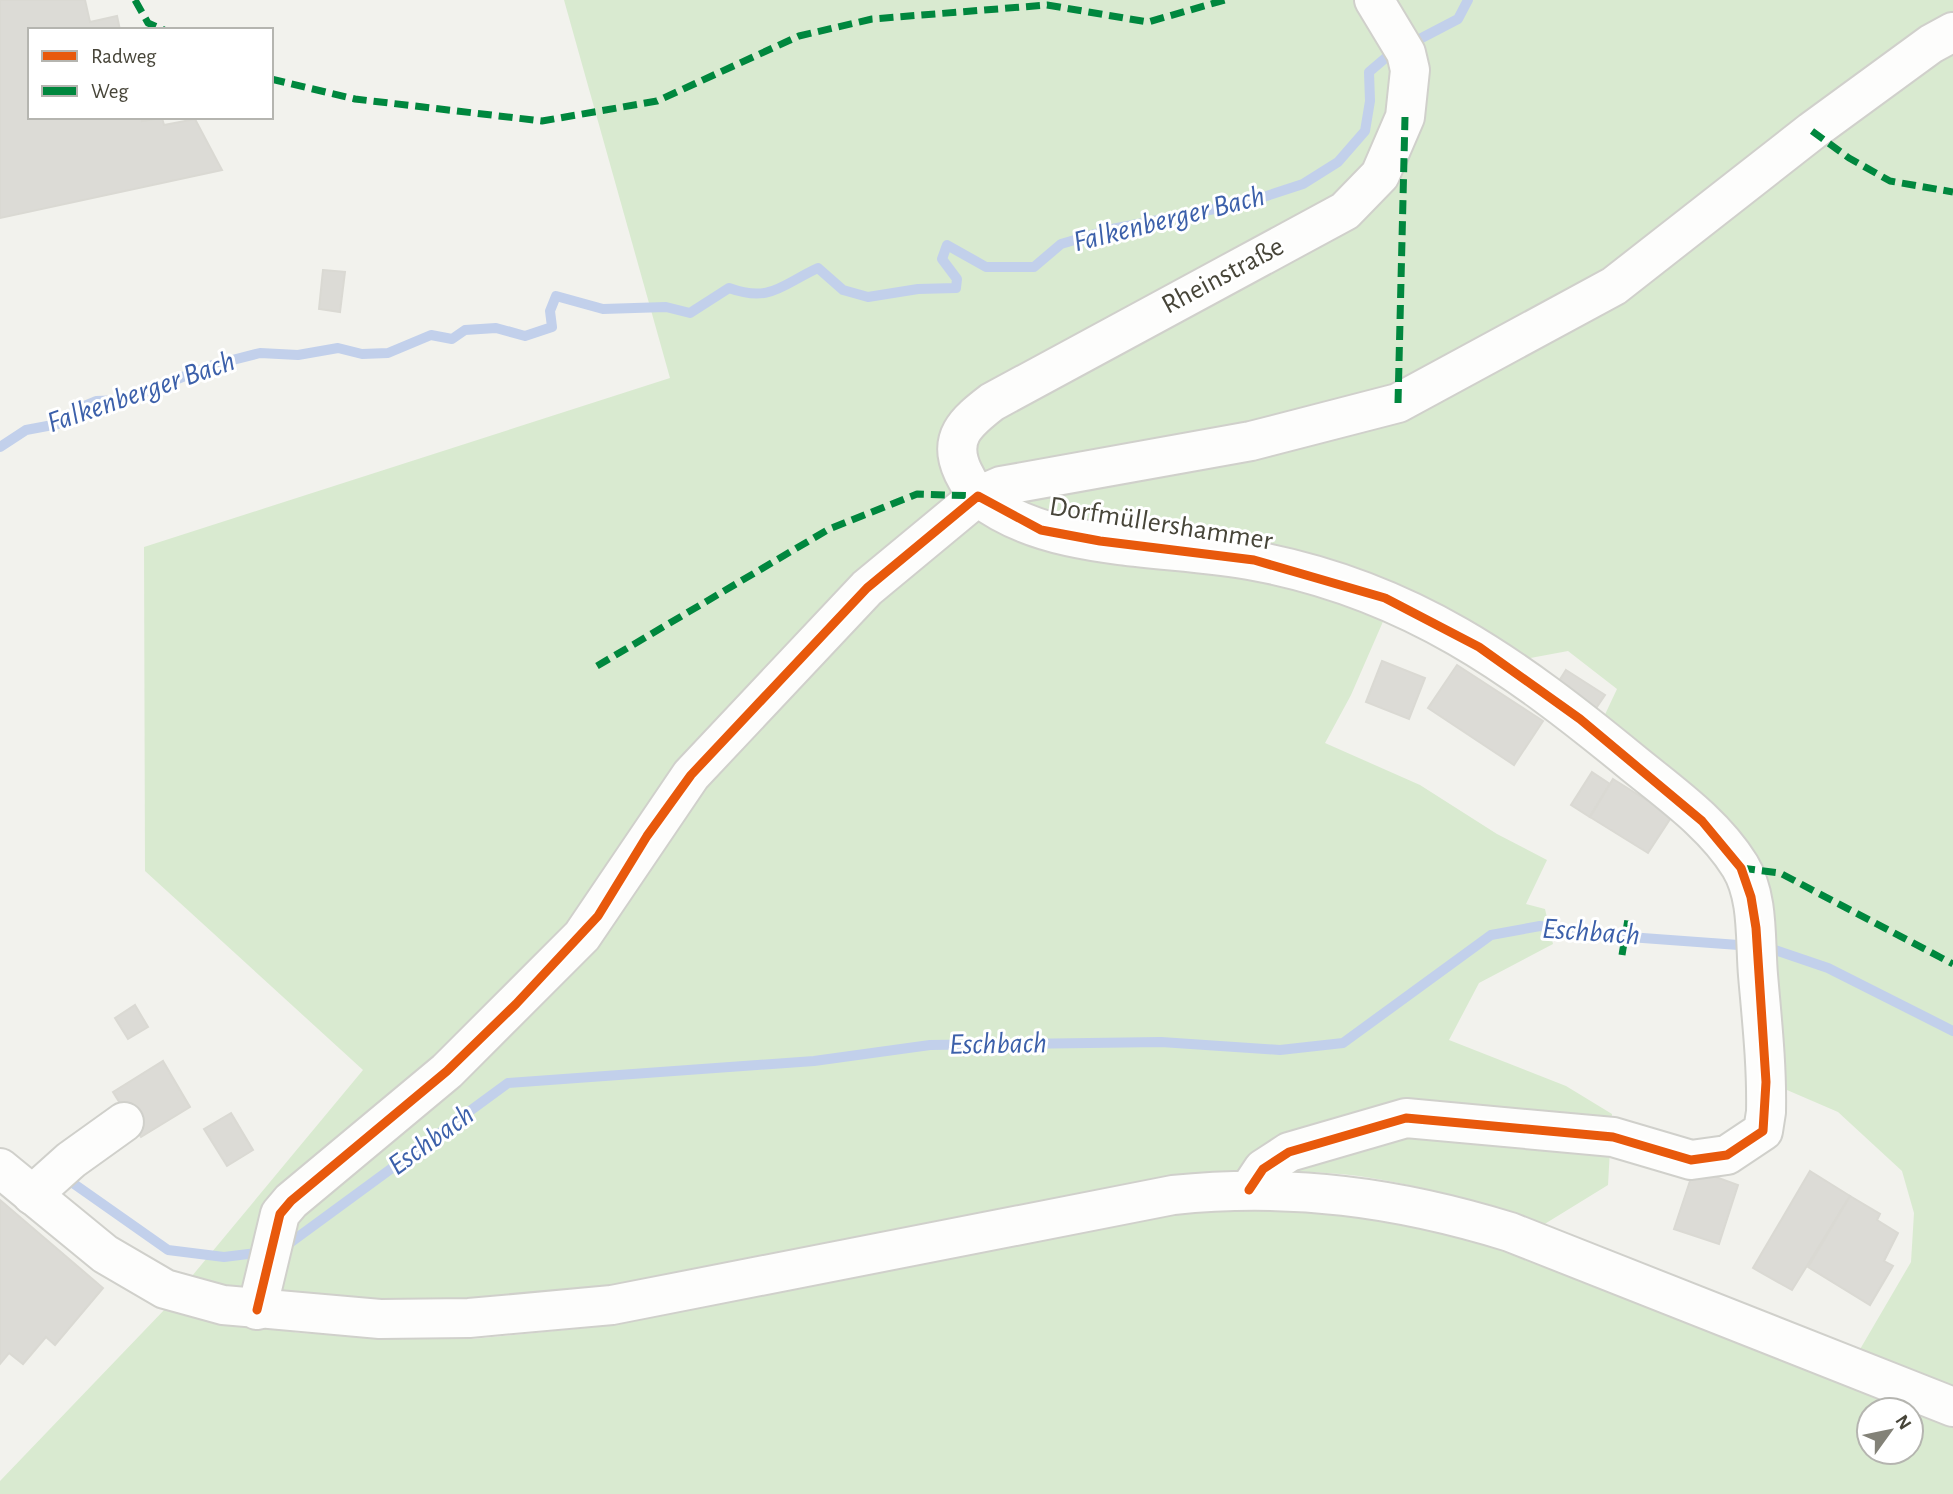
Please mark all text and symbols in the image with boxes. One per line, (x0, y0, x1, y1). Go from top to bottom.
legend (28, 28, 273, 119)
text: Radweg (91, 46, 157, 67)
text: Weg (91, 81, 129, 102)
water label: Falkenberger Bach (1070, 181, 1268, 257)
street label: Rheinstraße (1158, 232, 1288, 320)
water label: Falkenberger Bach (43, 346, 239, 438)
street label: Dorfmüllershammer (1047, 493, 1275, 555)
water label: Eschbach (1541, 914, 1641, 950)
water label: Eschbach (949, 1028, 1047, 1060)
water label: Eschbach (383, 1099, 479, 1181)
north arrow (1855, 1396, 1925, 1466)
text: N (1891, 1412, 1915, 1433)

